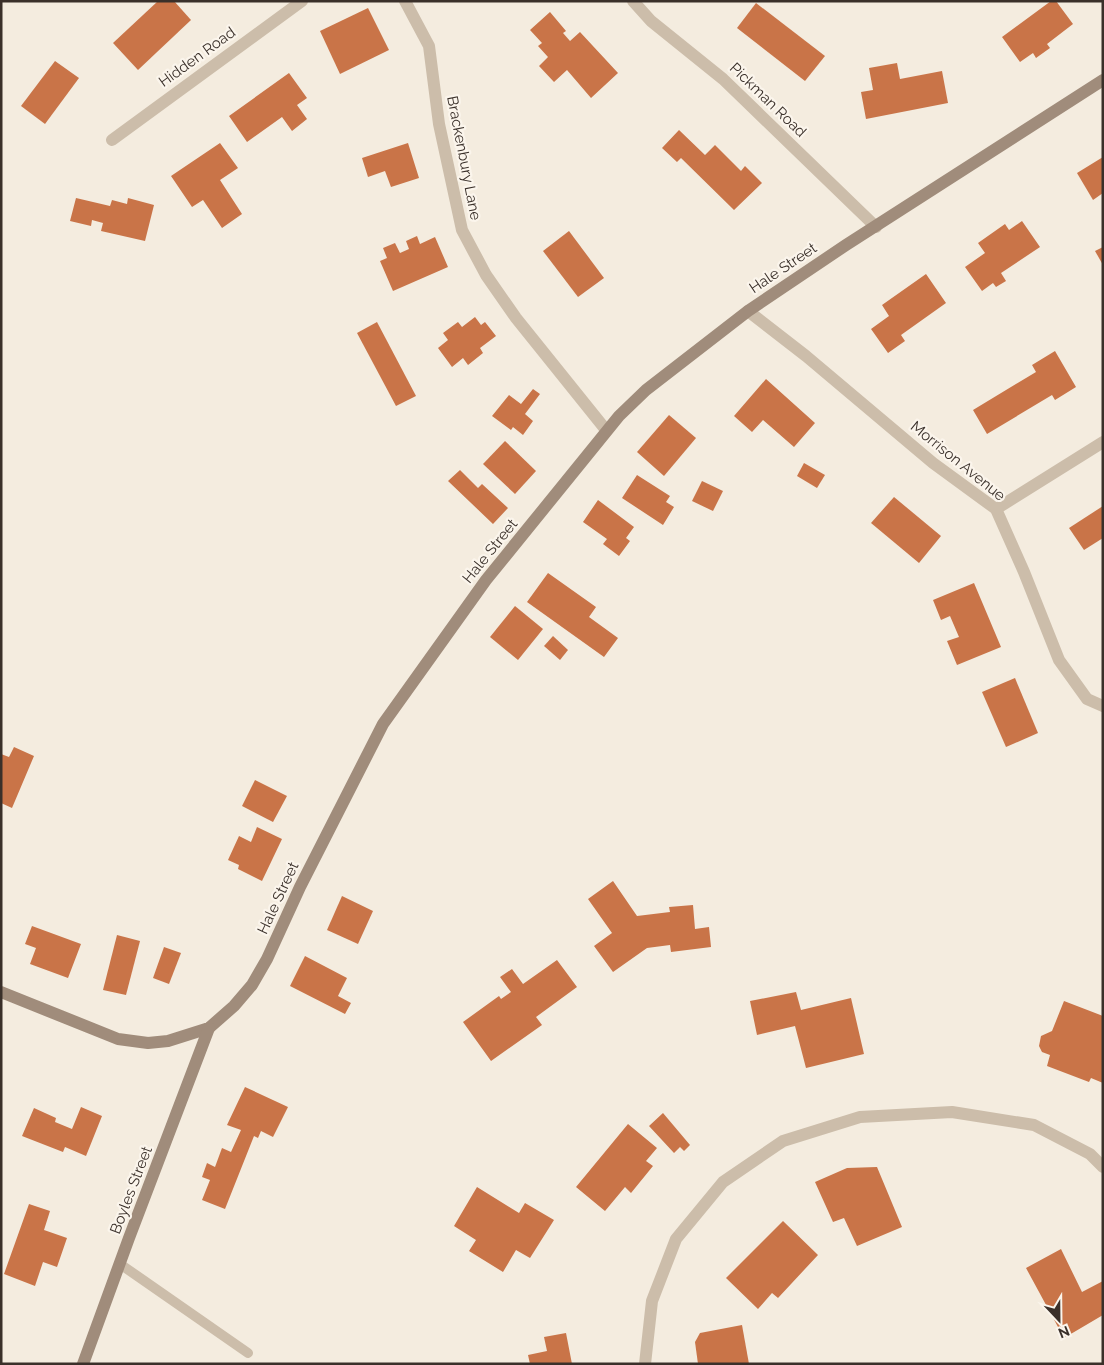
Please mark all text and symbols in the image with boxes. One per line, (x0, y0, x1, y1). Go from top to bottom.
street label: Hidden Road (155, 23, 239, 91)
street label: Pickman Road (726, 59, 810, 141)
street label: Brackenbury Lane (443, 94, 485, 222)
street label: Hale Street (746, 239, 820, 297)
street label: Morrison Avenue (907, 417, 1009, 505)
street label: Hale Street (459, 515, 521, 587)
street label: Hale Street (253, 859, 303, 937)
street label: Boyles Street (106, 1144, 156, 1236)
north arrow (1034, 1295, 1084, 1345)
text: N (1056, 1323, 1072, 1341)

